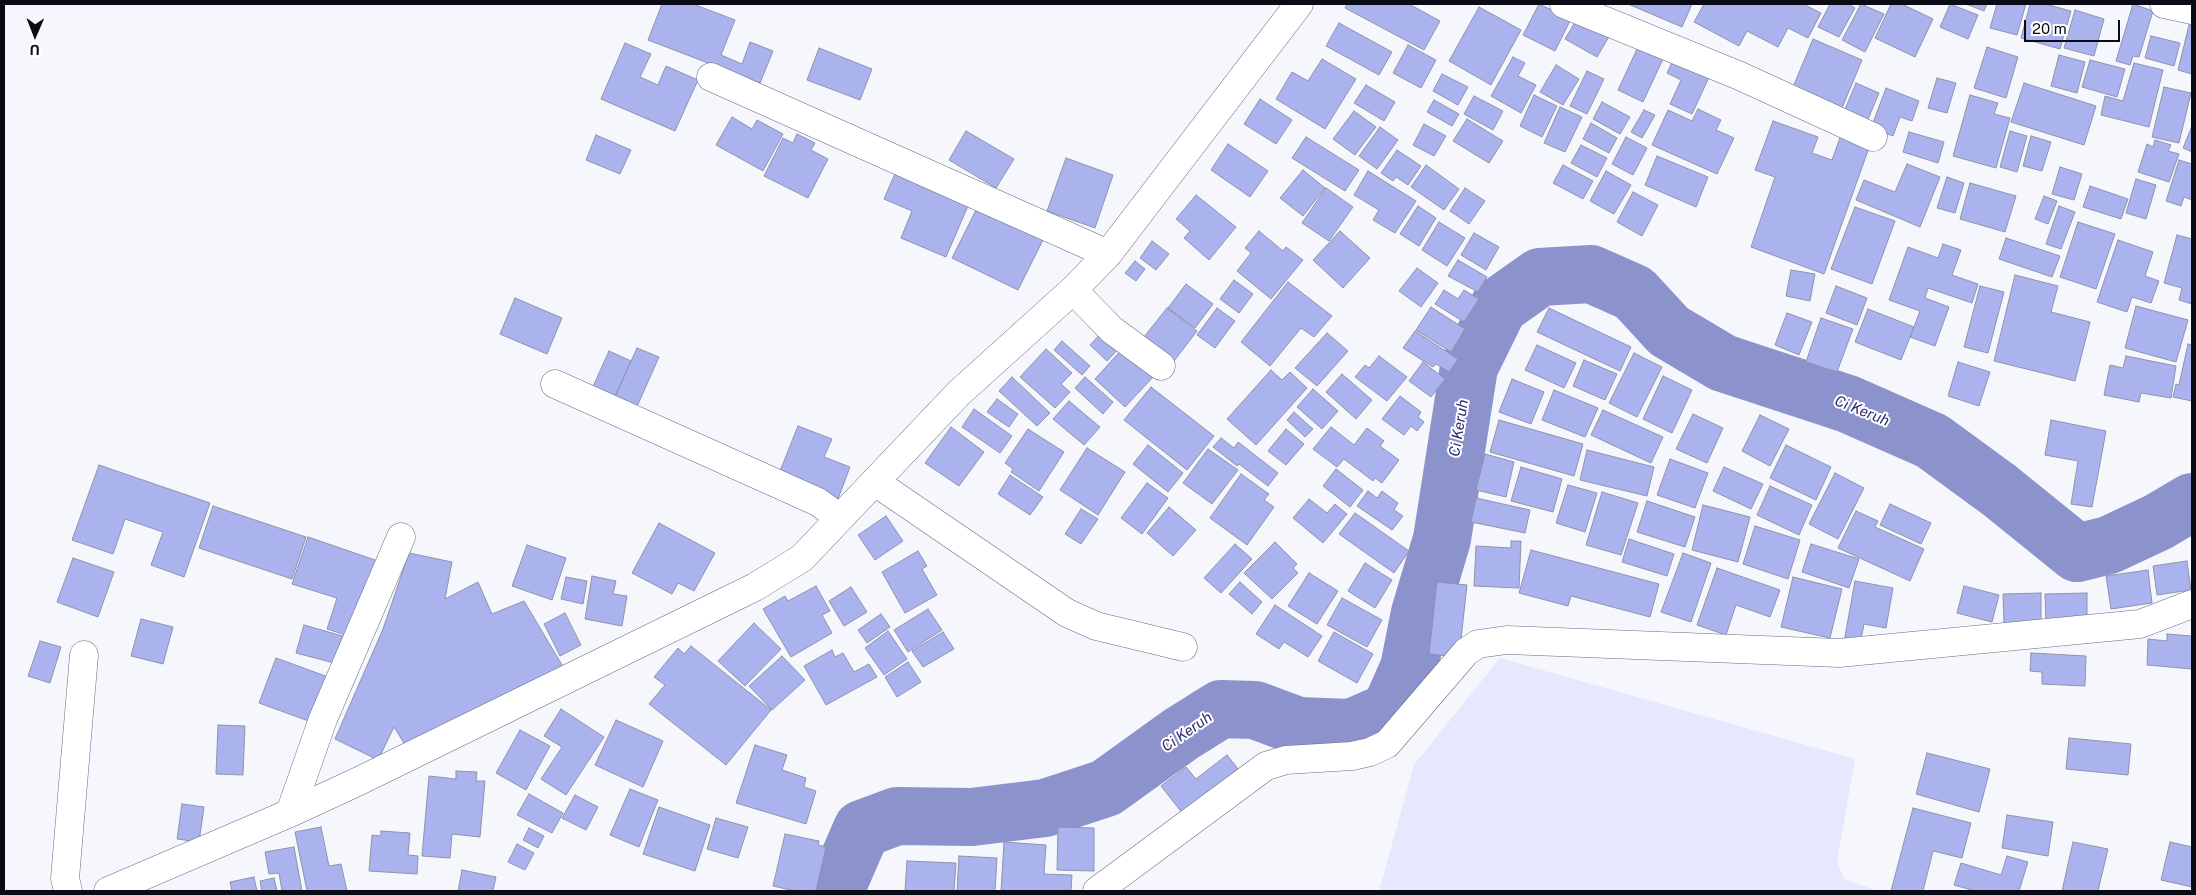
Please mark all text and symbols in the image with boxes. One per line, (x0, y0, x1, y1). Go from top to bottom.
north arrow (10, 10, 60, 60)
scale bar (2026, 10, 2122, 42)
text: 20 m (2032, 20, 2067, 37)
text: U (30, 42, 40, 58)
water label: Ci Keruh (1832, 392, 1892, 430)
water label: Ci Keruh (1446, 398, 1472, 458)
water label: Ci Keruh (1158, 708, 1216, 756)

